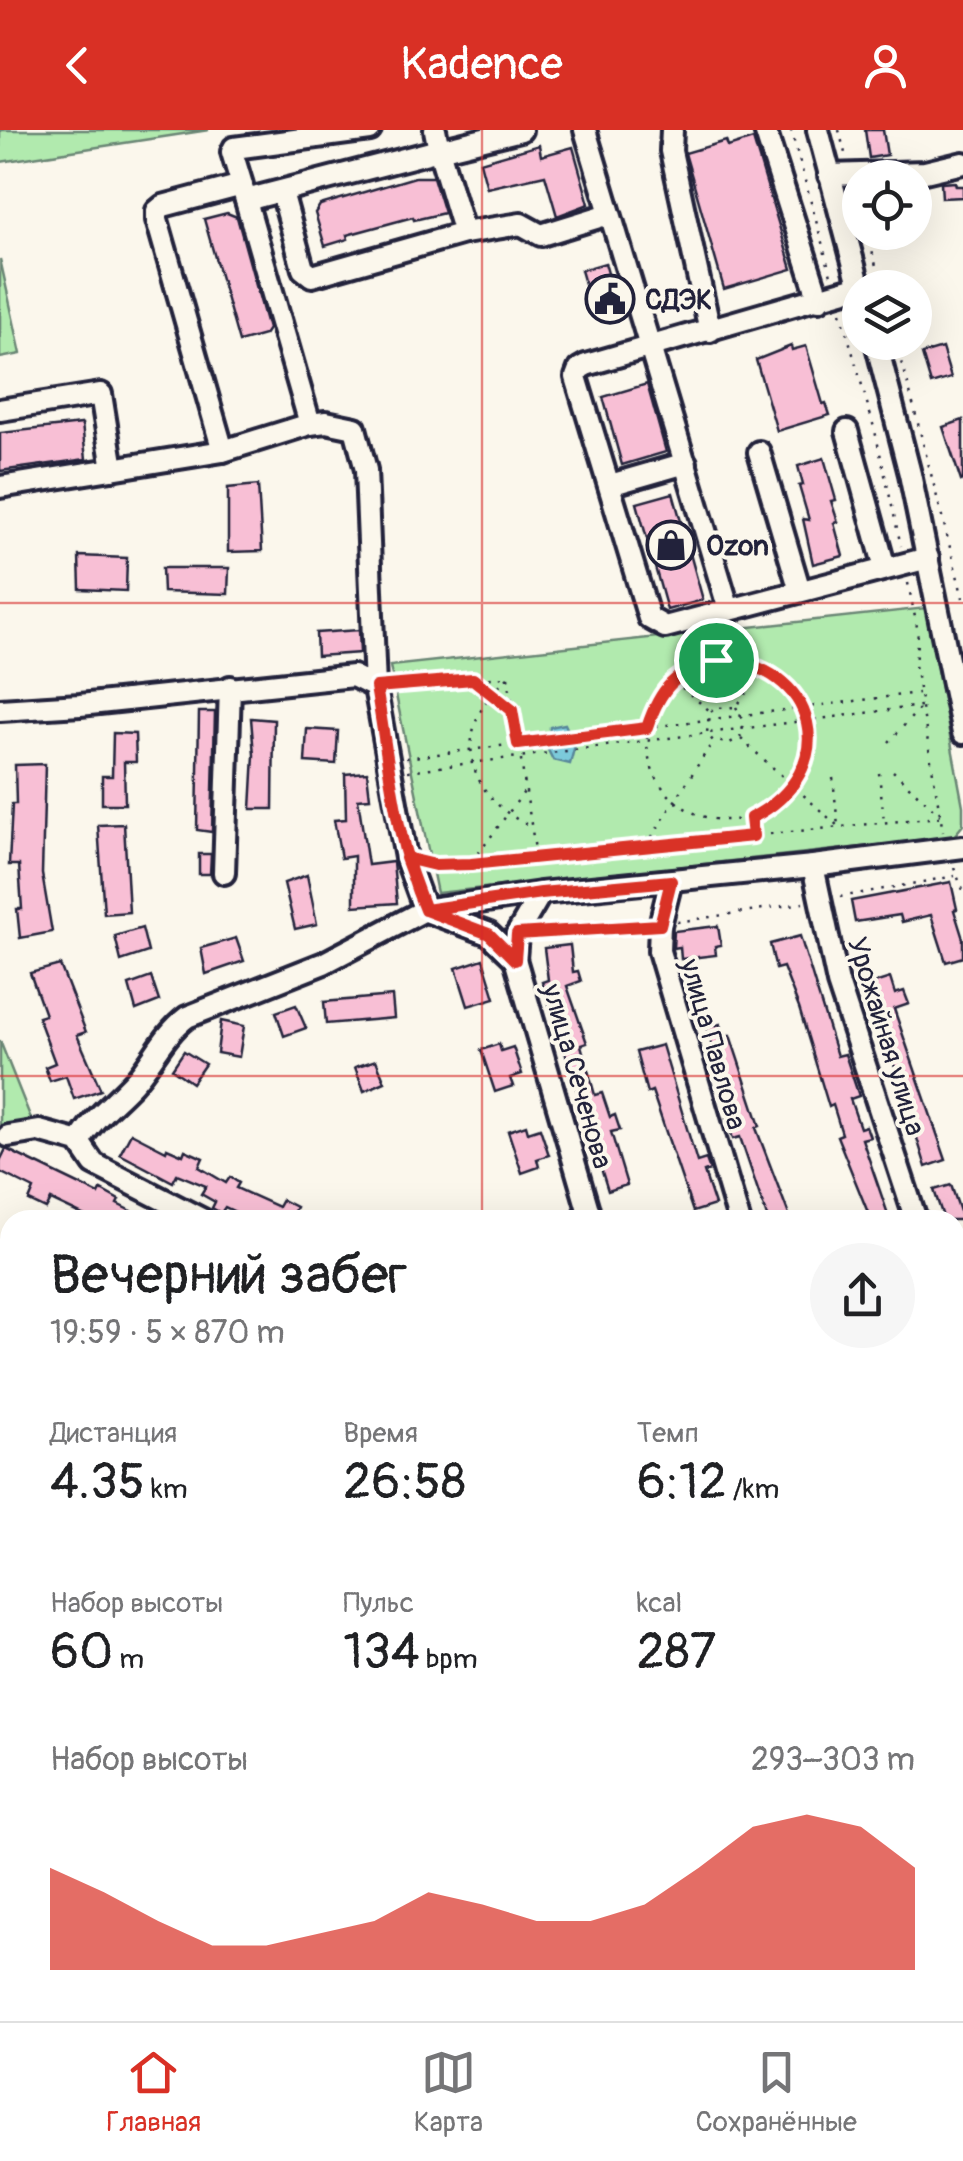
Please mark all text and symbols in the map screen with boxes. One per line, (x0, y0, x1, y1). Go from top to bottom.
text: Kadence (400, 37, 563, 93)
icon: back (50, 38, 105, 93)
icon: person (858, 38, 913, 93)
map controls (842, 160, 932, 360)
button: locate (842, 160, 932, 250)
button: layers (842, 270, 932, 360)
public building icon: СДЭК (584, 273, 636, 325)
place label: СДЭК (645, 283, 712, 318)
shop icon: Ozon (645, 519, 697, 571)
place label: Ozon (706, 529, 769, 564)
pin (674, 618, 759, 703)
icon: arrive (689, 633, 744, 688)
street label: Урожайная улица (839, 933, 932, 1140)
street label: улица Павлова (671, 954, 754, 1134)
street label: улица Сеченова (533, 979, 620, 1173)
text: Вечерний забег (50, 1241, 407, 1310)
button: share (810, 1243, 915, 1348)
text: 19:59 · 5 × 870 m (50, 1313, 285, 1353)
text: Дистанция (50, 1416, 177, 1451)
text: Время (343, 1416, 418, 1451)
text: Темп (637, 1416, 699, 1451)
text: 4.35 (50, 1451, 145, 1514)
text: 26:58 (343, 1451, 466, 1514)
text: 6:12 (637, 1451, 727, 1514)
text: km (145, 1472, 188, 1507)
text: /km (727, 1472, 779, 1507)
text: Набор высоты (50, 1586, 223, 1621)
text: Пульс (343, 1586, 414, 1621)
text: kcal (637, 1586, 682, 1621)
text: 60 (50, 1621, 113, 1684)
text: 134 (343, 1621, 420, 1684)
text: 287 (637, 1621, 716, 1684)
text: m (113, 1642, 144, 1677)
text: bpm (420, 1642, 478, 1677)
text: Набор высоты (50, 1740, 248, 1780)
text: 293–303 m (751, 1740, 915, 1780)
tab: Главная (106, 2045, 201, 2140)
tab: Карта (414, 2045, 483, 2140)
tab: Сохранённые (695, 2045, 857, 2140)

